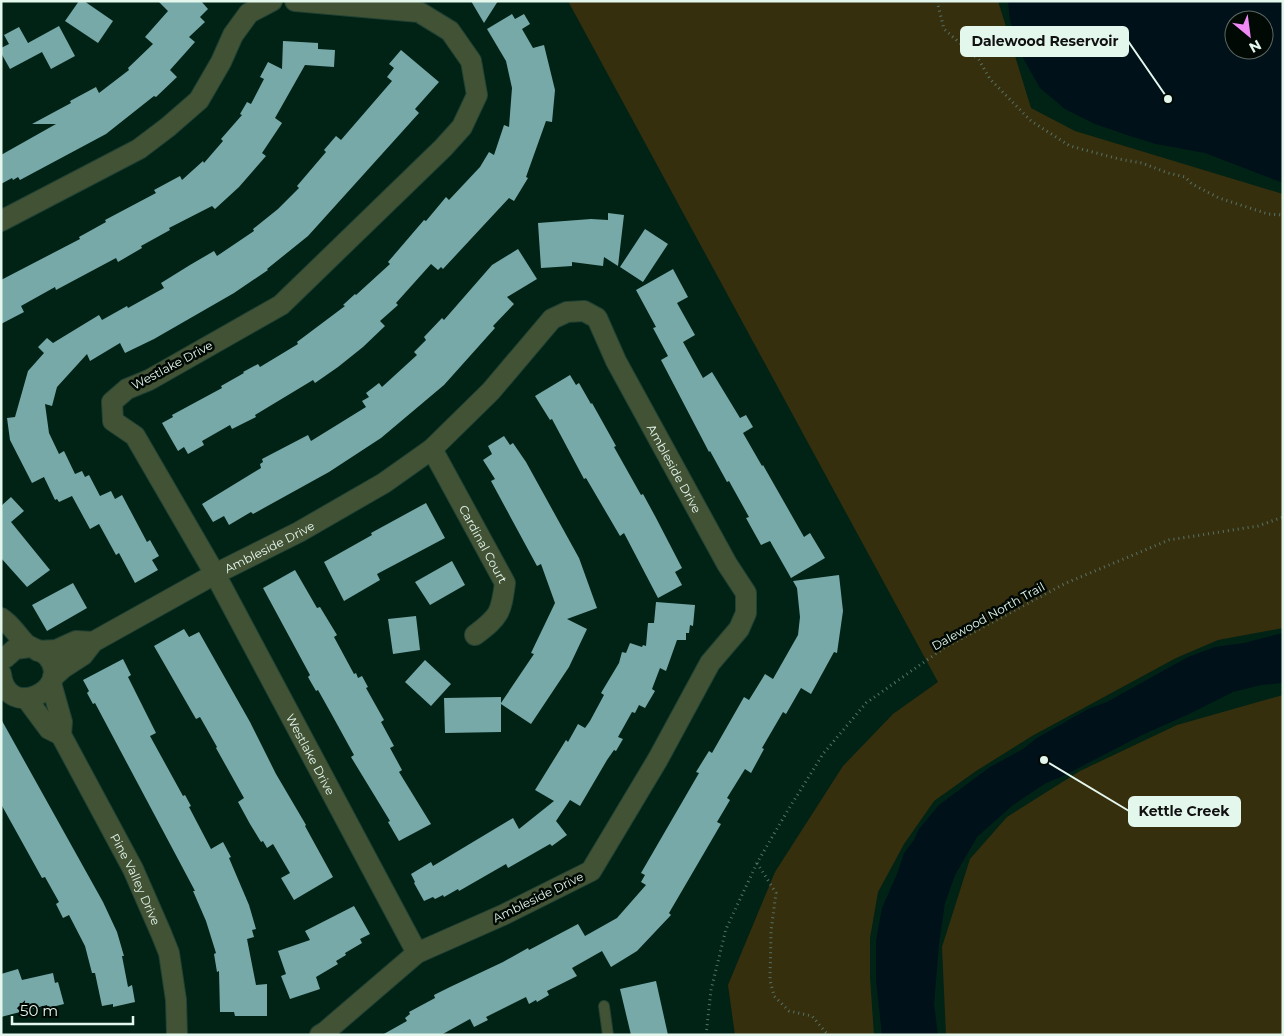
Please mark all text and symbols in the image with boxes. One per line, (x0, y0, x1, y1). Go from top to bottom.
north arrow (1224, 10, 1274, 60)
callout: Dalewood Reservoir (961, 27, 1128, 56)
text: Dalewood Reservoir (971, 32, 1119, 50)
text: N (1246, 36, 1265, 57)
street label: Westlake Drive (129, 337, 215, 393)
street label: Ambleside Drive (644, 421, 705, 515)
street label: Cardinal Court (456, 502, 511, 586)
street label: Ambleside Drive (222, 517, 317, 576)
street label: Dalewood North Trail (929, 579, 1047, 653)
street label: Westlake Drive (283, 711, 339, 797)
callout: Kettle Creek (1129, 797, 1240, 826)
text: Kettle Creek (1139, 802, 1230, 820)
street label: Pine Valley Drive (108, 831, 164, 927)
street label: Ambleside Drive (490, 869, 586, 925)
scale bar (12, 994, 134, 1026)
text: 50 m (20, 1001, 58, 1020)

